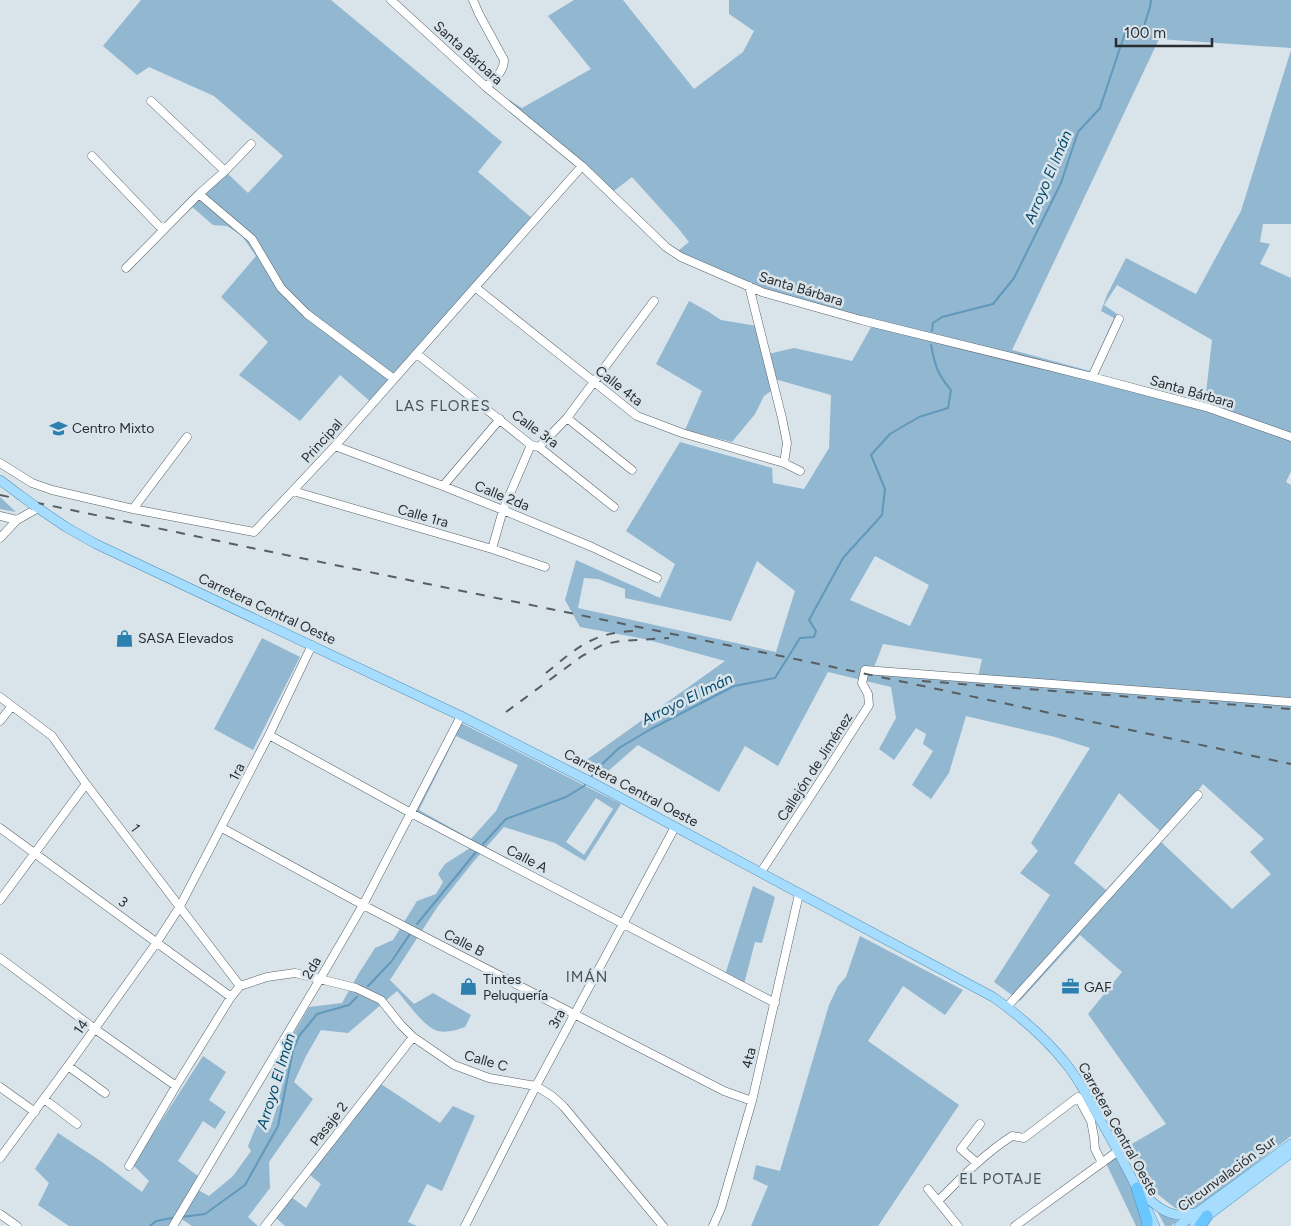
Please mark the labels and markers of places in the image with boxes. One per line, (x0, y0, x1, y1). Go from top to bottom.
school or university icon: Centro Mixto (48, 418, 68, 438)
place label: Centro Mixto (72, 420, 154, 437)
shop icon: SASA Elevados (114, 628, 134, 648)
place label: SASA Elevados (138, 630, 234, 647)
place label: Tintes Peluquería (483, 971, 548, 1004)
shop icon: Tintes Peluquería (459, 977, 479, 997)
office icon: GAF (1060, 977, 1080, 997)
place label: GAF (1084, 979, 1112, 996)

